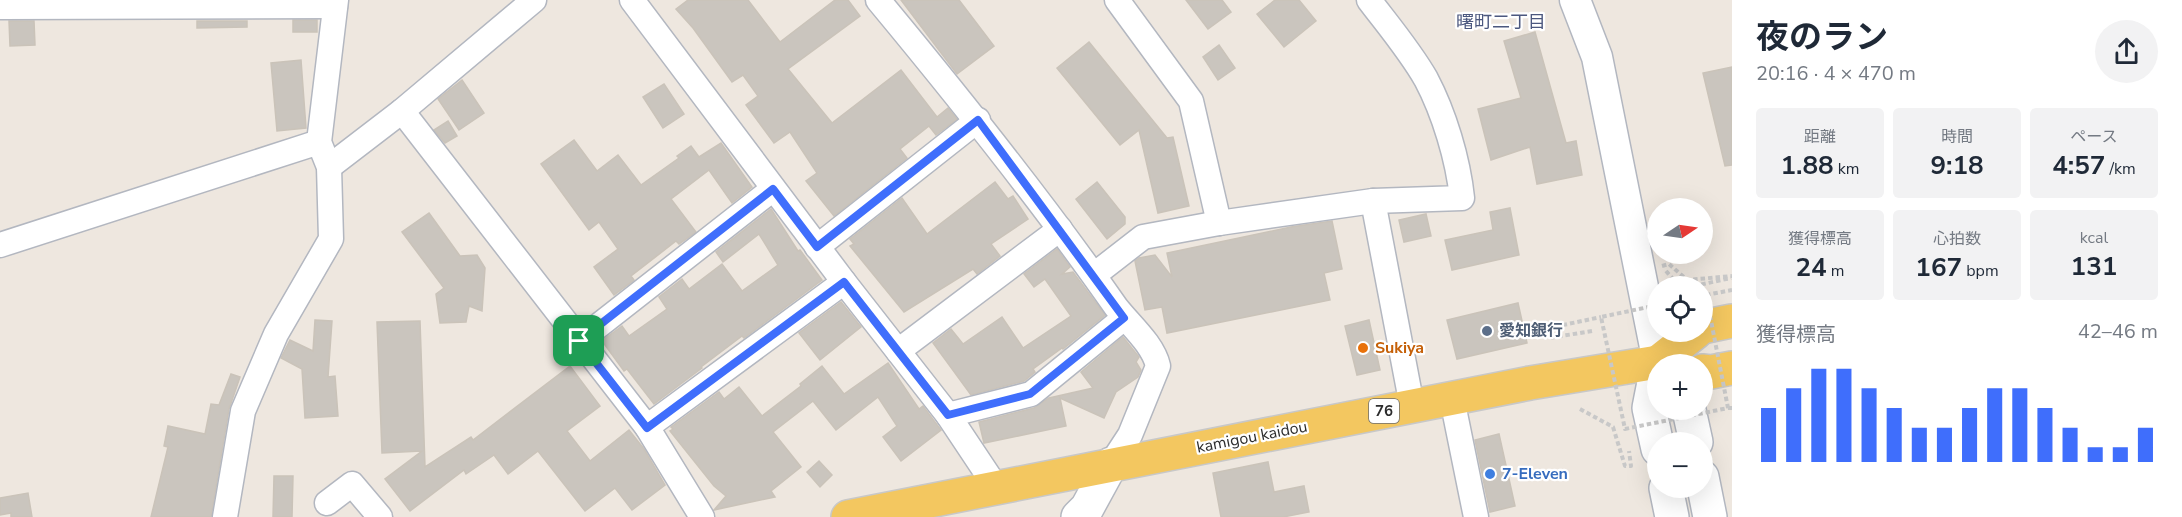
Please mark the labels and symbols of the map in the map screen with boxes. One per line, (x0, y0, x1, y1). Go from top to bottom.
district label: 曙町二丁目 (1456, 10, 1546, 34)
north arrow (1647, 198, 1713, 264)
pin (553, 315, 604, 366)
place label: 愛知銀行 (1499, 320, 1563, 342)
marker: 愛知銀行 (1480, 324, 1494, 338)
place label: Sukiya (1375, 337, 1424, 359)
marker: Sukiya (1356, 341, 1370, 355)
road number: 76 (1369, 399, 1399, 423)
street label: kamigou kaidou (1195, 415, 1309, 459)
place label: 7-Eleven (1502, 463, 1568, 485)
marker: 7-Eleven (1483, 467, 1497, 481)

